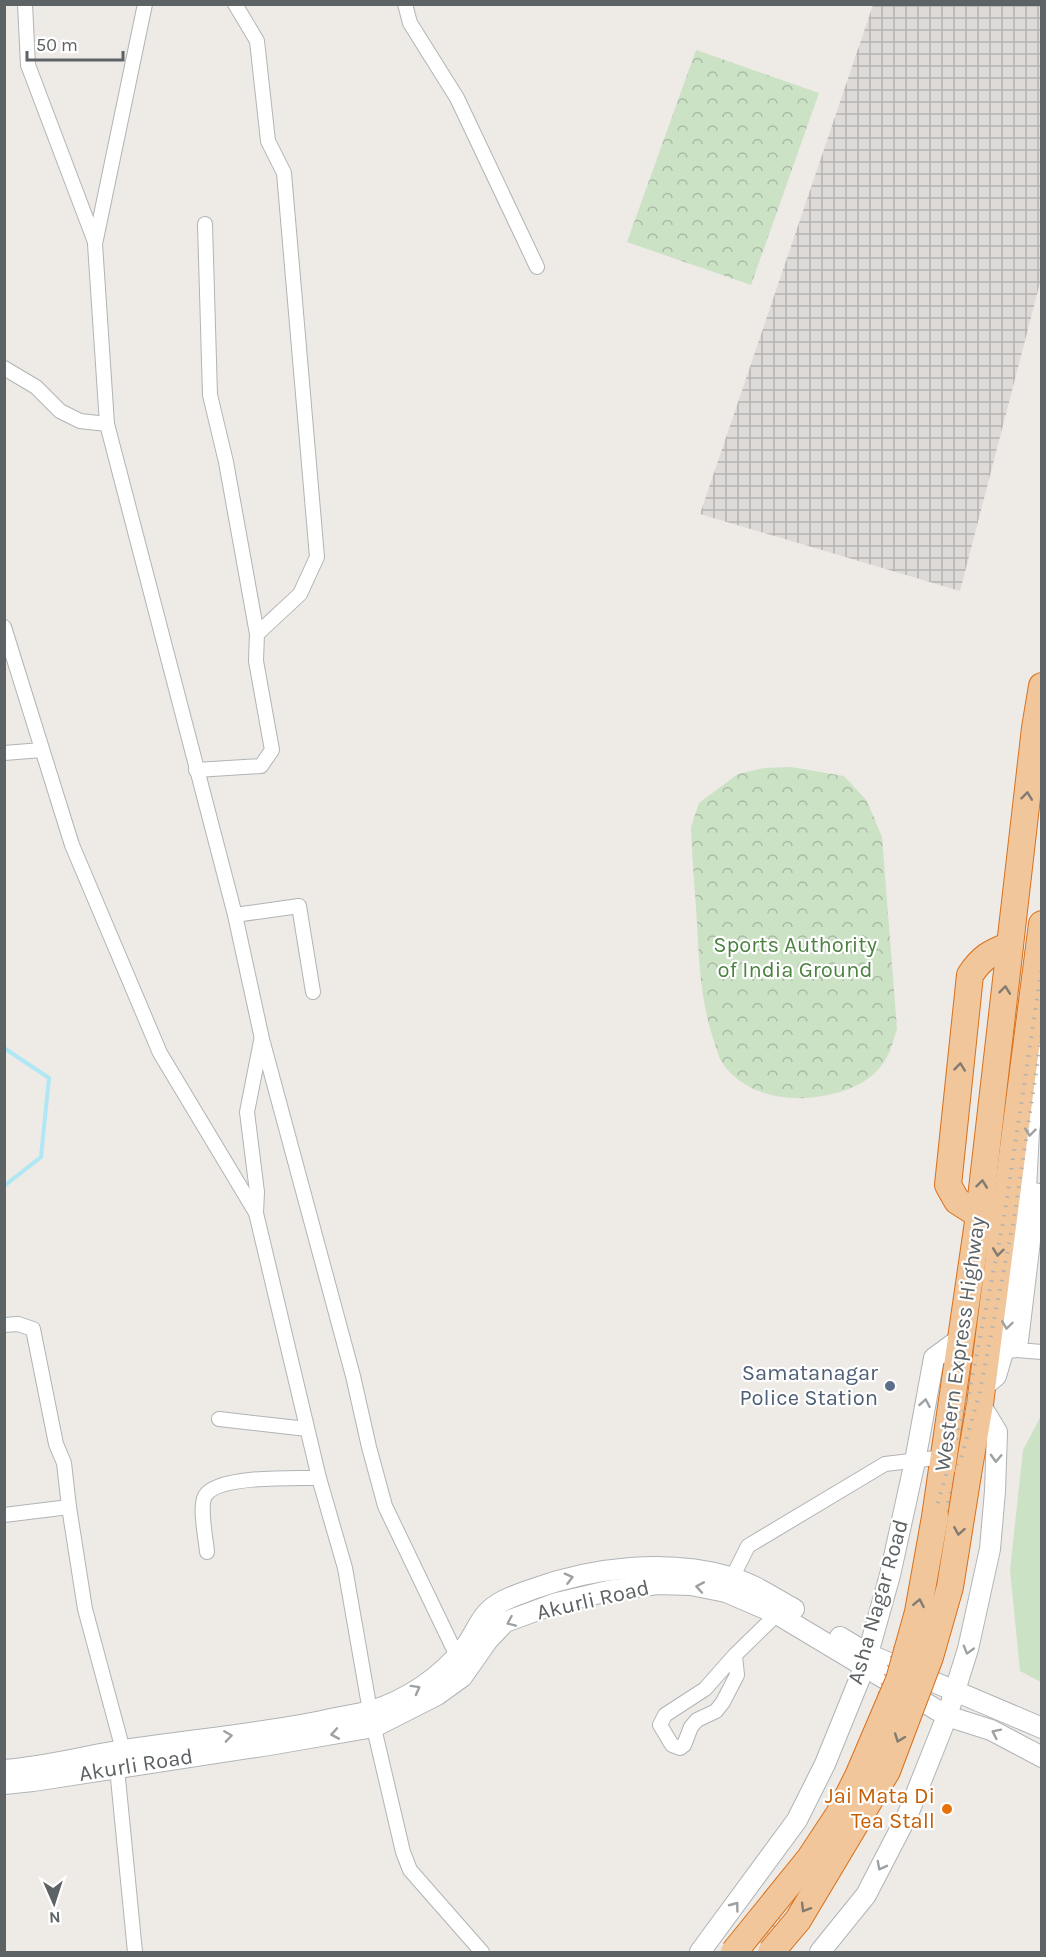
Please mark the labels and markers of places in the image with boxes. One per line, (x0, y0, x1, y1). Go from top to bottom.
place label: Samatanagar Police Station (739, 1360, 878, 1411)
marker: Samatanagar Police Station (883, 1379, 897, 1393)
place label: Jai Mata Di Tea Stall (825, 1783, 935, 1834)
marker: Jai Mata Di Tea Stall (940, 1802, 954, 1816)

